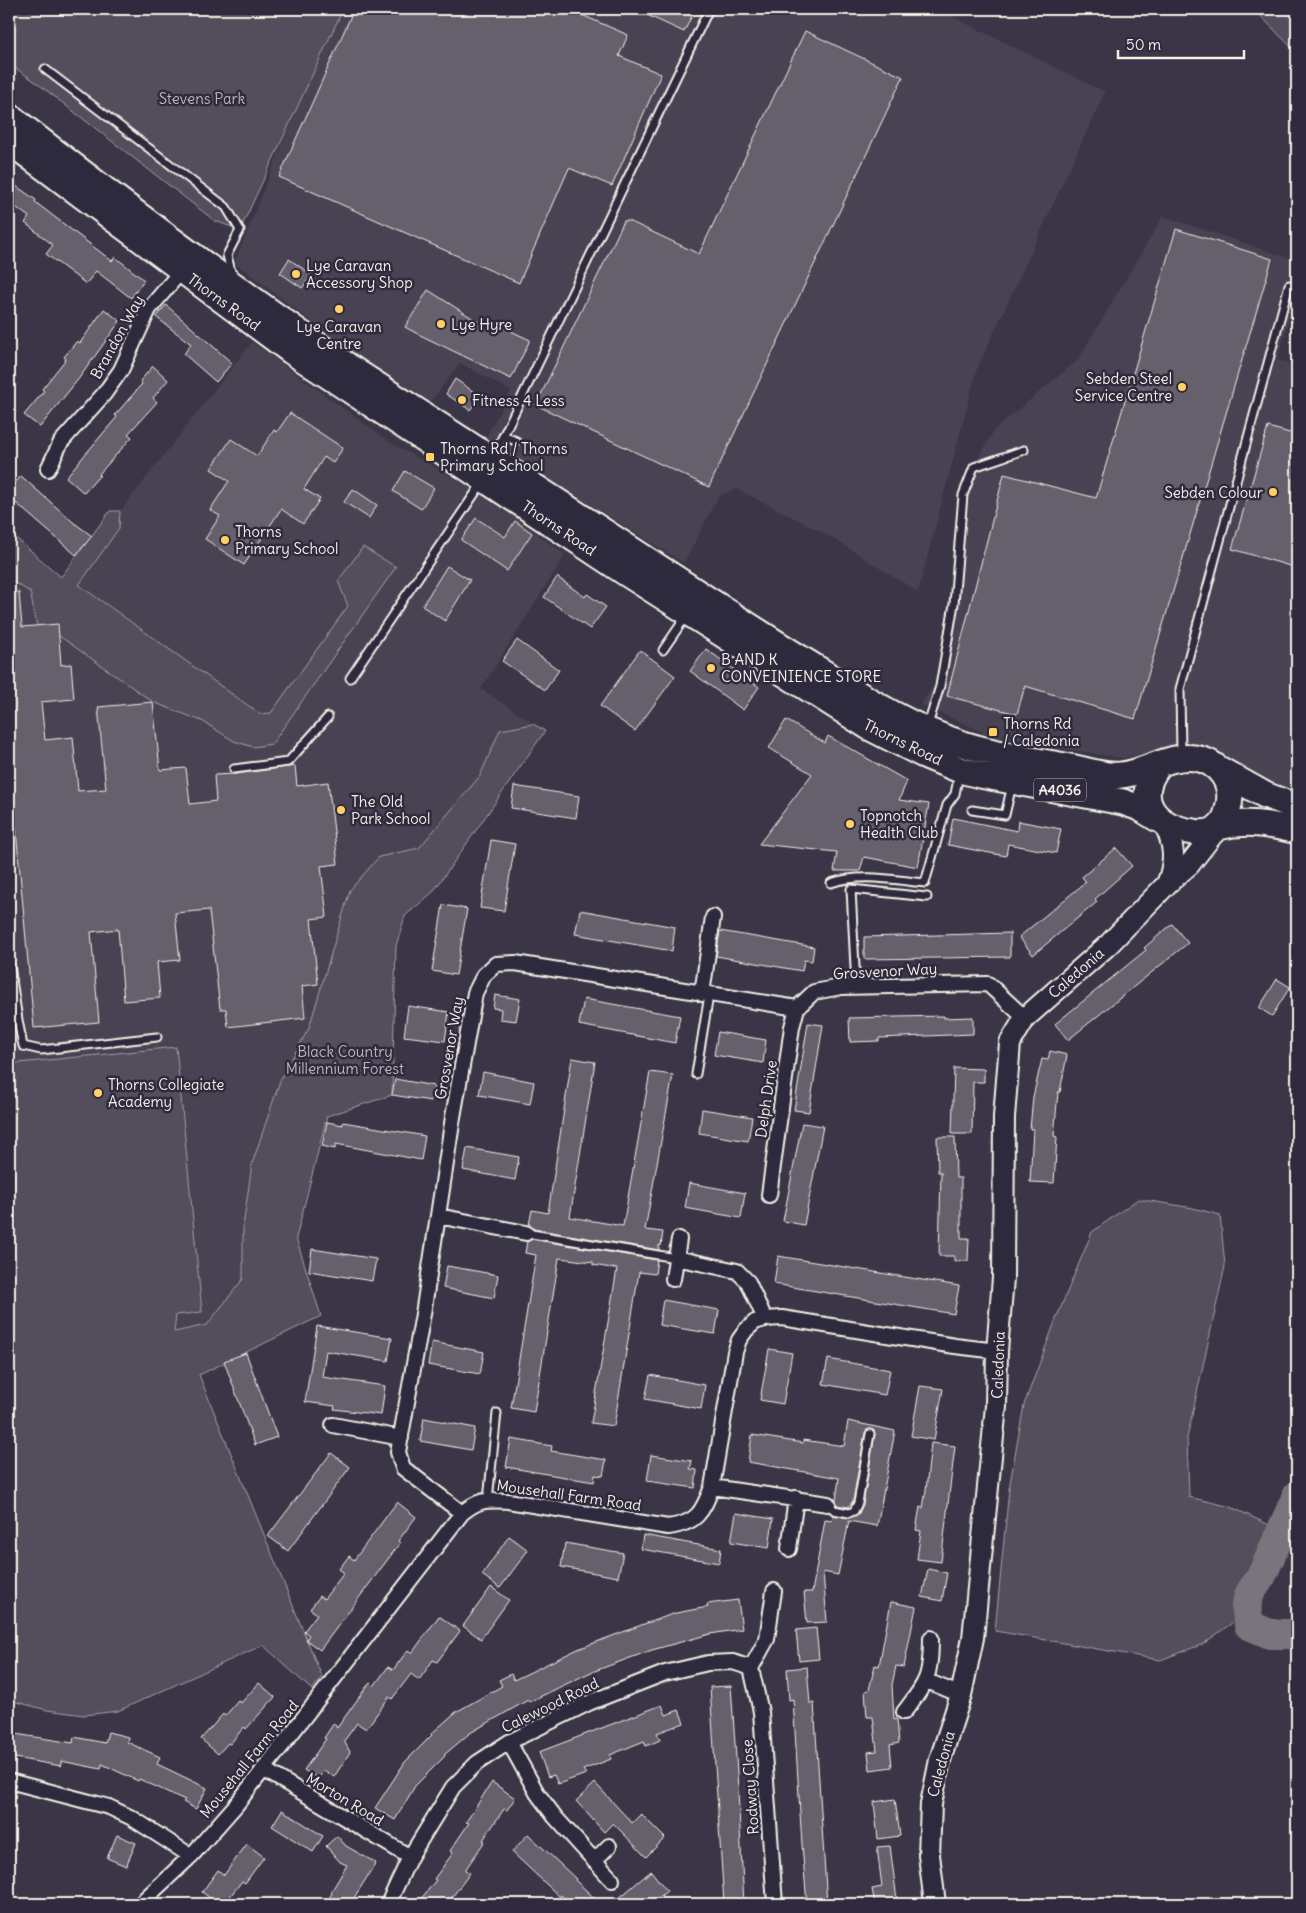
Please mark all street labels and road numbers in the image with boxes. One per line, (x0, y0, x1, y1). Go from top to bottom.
street label: Thorns Road (184, 269, 264, 335)
street label: Brandon Way (86, 292, 148, 382)
street label: Thorns Road (518, 496, 600, 560)
street label: Thorns Road (860, 715, 946, 769)
road number: A4036 (1034, 778, 1086, 802)
street label: Caledonia (1044, 943, 1108, 1002)
street label: Grosvenor Way (832, 959, 938, 983)
street label: Grosvenor Way (431, 995, 467, 1101)
street label: Delph Drive (751, 1059, 781, 1139)
street label: Caledonia (987, 1330, 1009, 1399)
street label: Mousehall Farm Road (495, 1475, 643, 1515)
street label: Calewood Road (498, 1673, 602, 1737)
street label: Mousehall Farm Road (196, 1696, 302, 1822)
street label: Caledonia (923, 1728, 959, 1799)
street label: Rodway Close (737, 1739, 763, 1835)
street label: Morton Road (303, 1768, 388, 1830)

